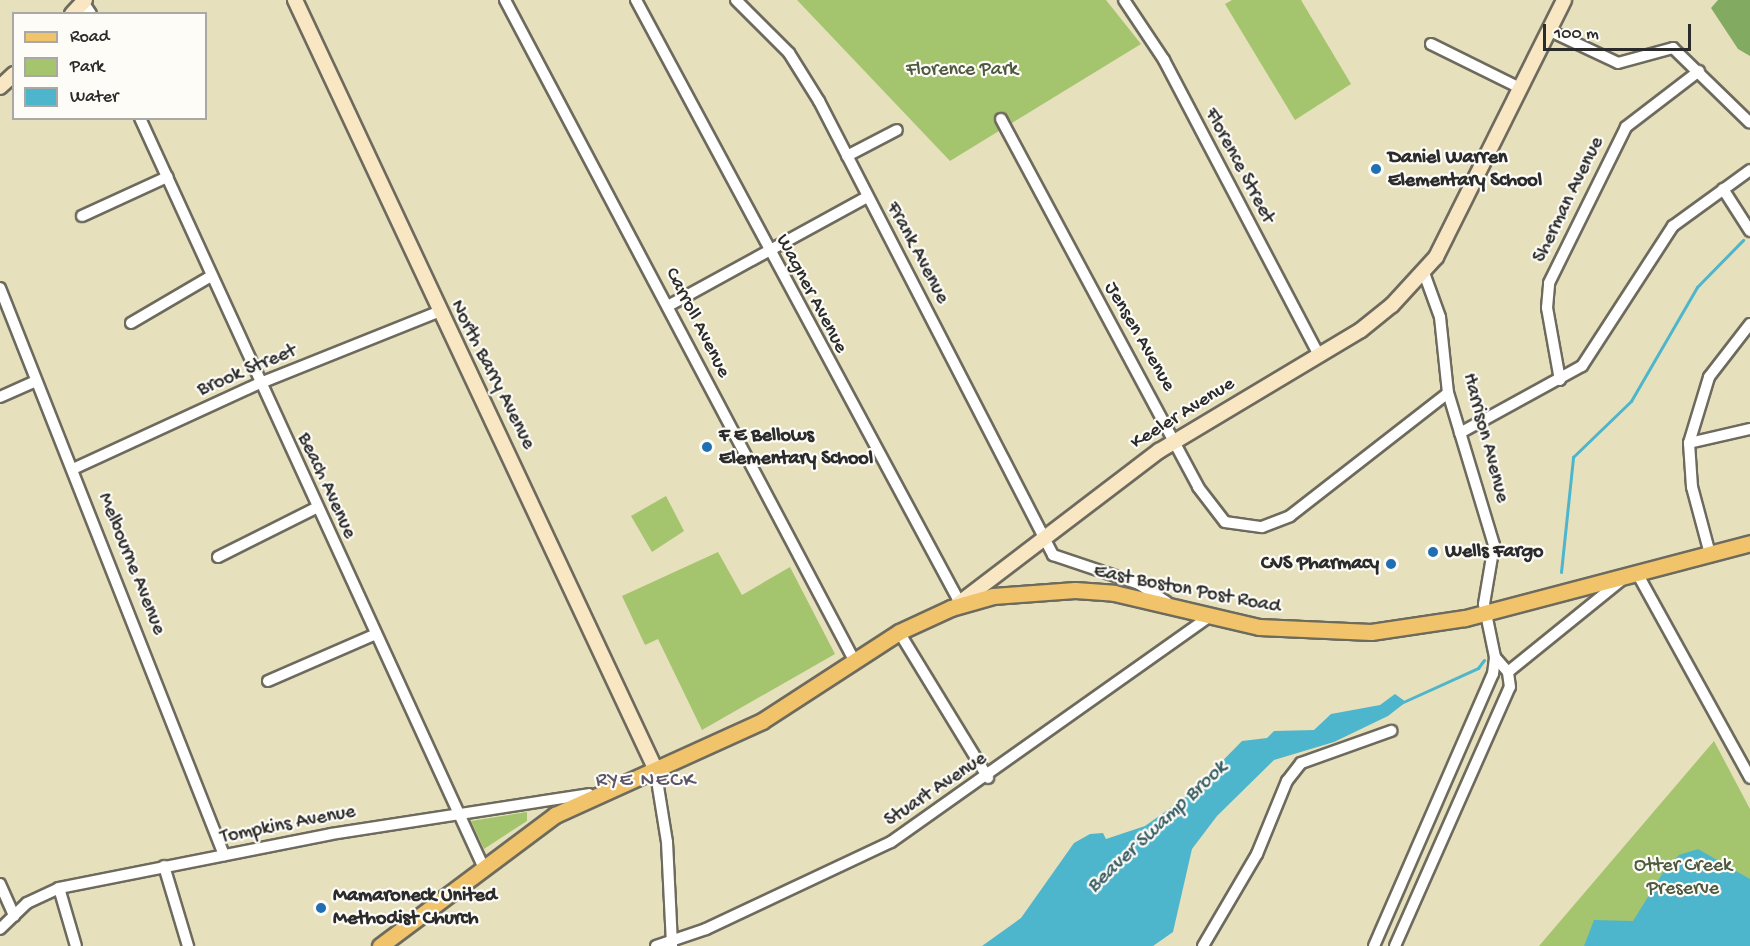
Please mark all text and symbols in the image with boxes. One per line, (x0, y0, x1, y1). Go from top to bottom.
legend (12, 12, 207, 120)
scale bar (1546, 12, 1694, 50)
text: 100 m (1554, 24, 1599, 45)
text: Road (70, 27, 109, 48)
text: Park (70, 57, 104, 78)
park label: Florence Park (906, 58, 1018, 82)
text: Water (70, 87, 118, 108)
street label: Florence Street (1199, 104, 1279, 228)
street label: Sherman Avenue (1528, 133, 1610, 267)
place label: Daniel Warren Elementary School (1388, 146, 1542, 193)
marker: Daniel Warren Elementary School (1369, 162, 1383, 176)
street label: Frank Avenue (880, 198, 954, 308)
street label: Wagner Avenue (770, 230, 852, 358)
street label: Carroll Avenue (659, 264, 735, 382)
street label: Jensen Avenue (1098, 278, 1180, 396)
street label: North Barry Avenue (444, 296, 540, 454)
street label: Brook Street (194, 339, 300, 403)
street label: Harrison Avenue (1456, 371, 1514, 505)
street label: Keeler Avenue (1126, 372, 1240, 456)
place label: F E Bellows Elementary School (719, 424, 873, 471)
street label: Beach Avenue (291, 429, 361, 543)
marker: F E Bellows Elementary School (700, 440, 714, 454)
street label: Melbourne Avenue (92, 490, 170, 638)
place label: Wells Fargo (1445, 540, 1543, 564)
marker: Wells Fargo (1426, 545, 1440, 559)
place label: CVS Pharmacy (1261, 552, 1379, 576)
marker: CVS Pharmacy (1384, 557, 1398, 571)
street label: East Boston Post Road (1091, 560, 1283, 620)
street label: Stuart Avenue (880, 747, 992, 833)
water label: Beaver Swamp Brook (1083, 756, 1233, 900)
district label: RYE NECK (596, 769, 696, 795)
street label: Tompkins Avenue (218, 800, 358, 850)
park label: Otter Creek Preserve (1634, 855, 1732, 902)
place label: Mamaroneck United Methodist Church (333, 885, 497, 932)
marker: Mamaroneck United Methodist Church (314, 901, 328, 915)

